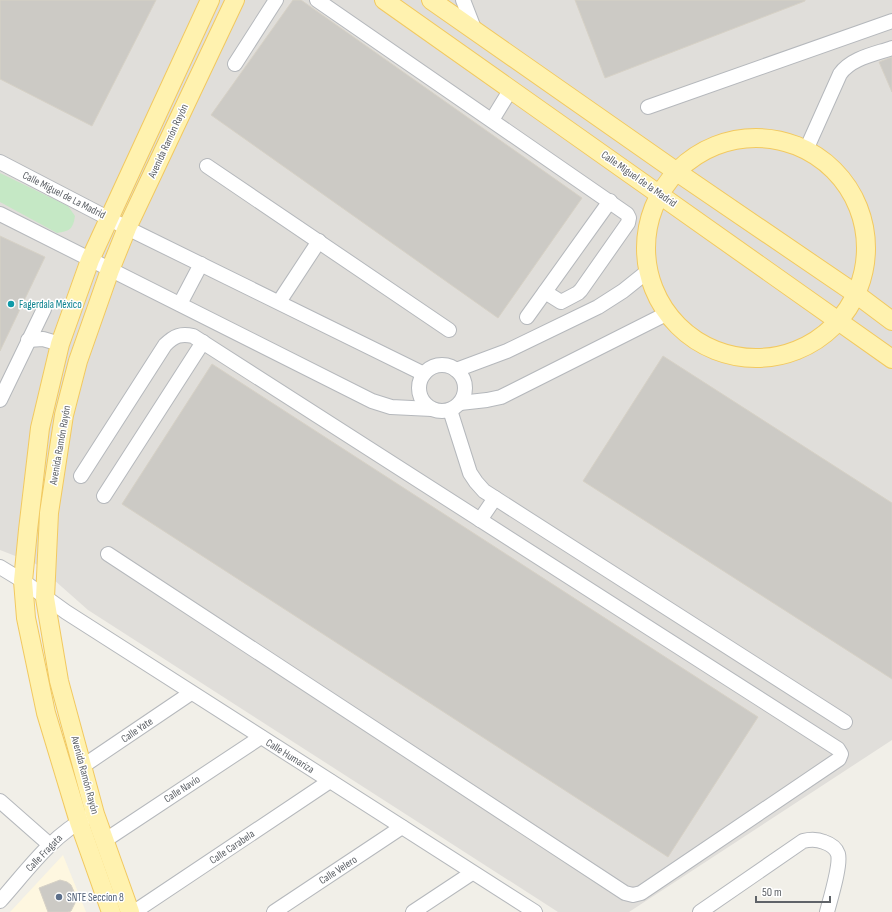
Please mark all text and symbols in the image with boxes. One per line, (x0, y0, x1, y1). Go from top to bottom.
street label: Avenida Ramón Rayón (145, 102, 191, 181)
street label: Calle Miguel de la Madrid (599, 148, 680, 210)
street label: Calle Miguel de La Madrid (20, 168, 108, 222)
place label: Fagerdala México (19, 298, 82, 311)
marker: Fagerdala México (6, 299, 16, 309)
street label: Avenida Ramón Rayón (46, 404, 73, 487)
street label: Calle Yate (119, 715, 155, 745)
street label: Avenida Ramón Rayón (68, 734, 102, 816)
street label: Calle Humariza (263, 736, 317, 776)
street label: Calle Navío (162, 772, 203, 805)
street label: Calle Carabela (207, 827, 257, 867)
street label: Calle Fragata (23, 832, 65, 874)
street label: Calle Velero (317, 853, 360, 887)
scale bar (756, 878, 830, 904)
text: 50 m (762, 885, 782, 900)
place label: SNTE Seccíon 8 (67, 891, 124, 904)
marker: SNTE Seccíon 8 (54, 892, 64, 902)

